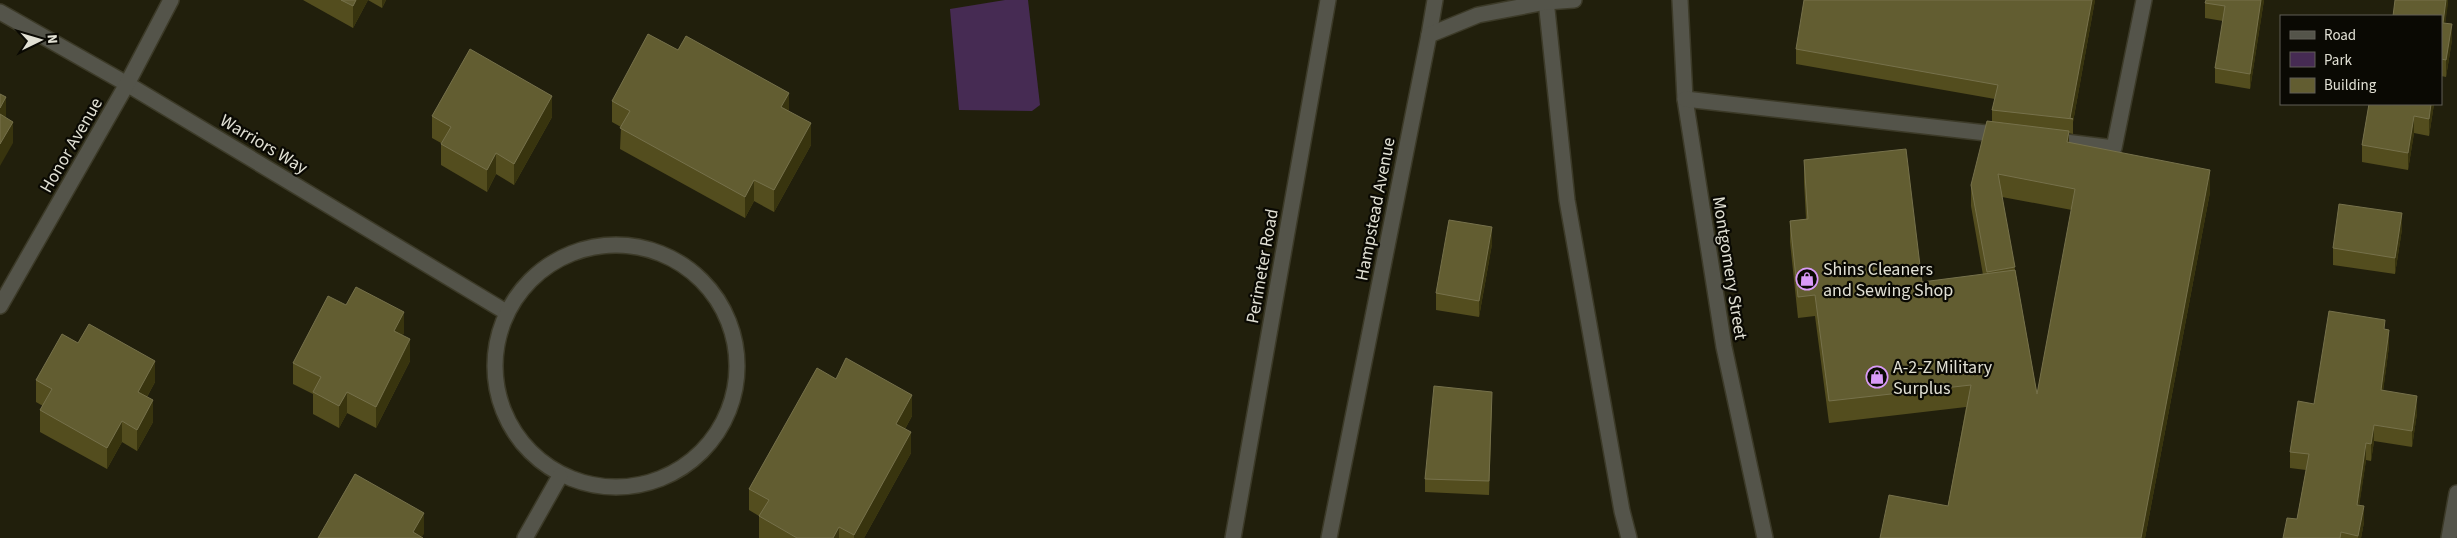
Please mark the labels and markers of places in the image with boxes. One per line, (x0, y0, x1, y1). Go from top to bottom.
place label: Shins Cleaners and Sewing Shop (1823, 257, 1953, 303)
shop icon: Shins Cleaners and Sewing Shop (1795, 267, 1819, 291)
place label: A-2-Z Military Surplus (1893, 355, 1993, 401)
shop icon: A-2-Z Military Surplus (1865, 365, 1889, 389)

